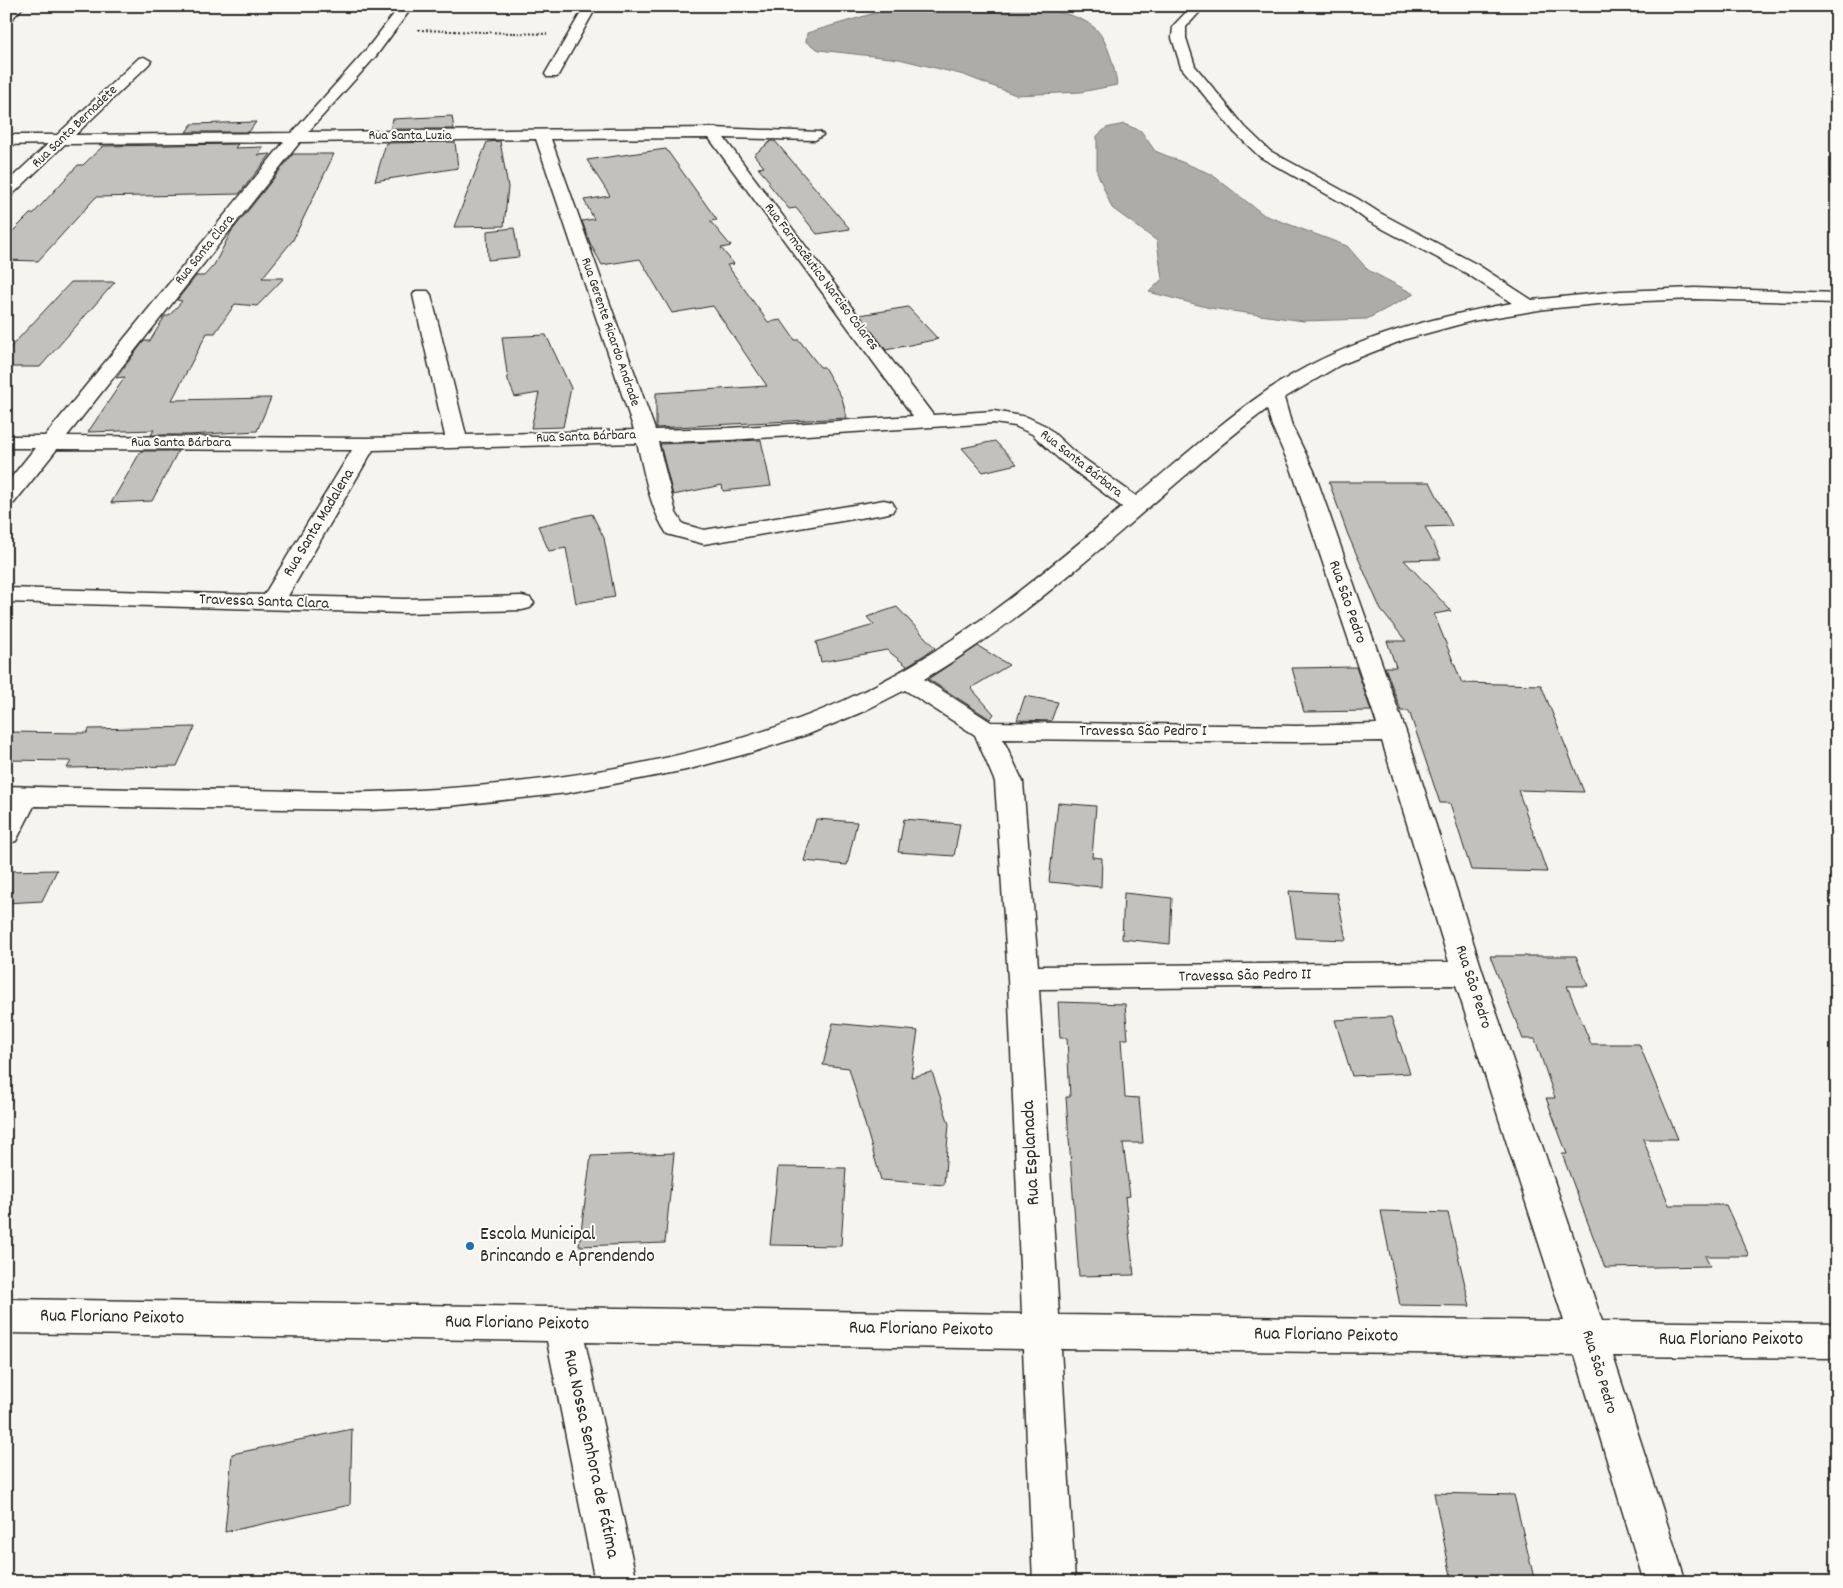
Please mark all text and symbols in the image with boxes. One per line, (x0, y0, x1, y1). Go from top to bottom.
street label: Rua Santa Bernadete (28, 81, 122, 173)
street label: Rua Santa Luzia (369, 126, 452, 146)
street label: Rua Farmacêutico Narciso Colares (759, 199, 883, 355)
street label: Rua Santa Clara (170, 210, 240, 289)
street label: Rua Gerente Ricardo Andrade (575, 255, 645, 409)
street label: Rua Santa Bárbara (536, 425, 637, 449)
street label: Rua Santa Bárbara (1035, 425, 1127, 503)
street label: Rua Santa Bárbara (131, 433, 231, 453)
street label: Rua Santa Madalena (278, 464, 361, 581)
street label: Rua São Pedro (1322, 557, 1372, 647)
street label: Travessa Santa Clara (199, 588, 330, 616)
street label: Travessa São Pedro I (1079, 720, 1207, 743)
street label: Rua São Pedro (1449, 942, 1497, 1032)
street label: Travessa São Pedro II (1179, 963, 1311, 989)
street label: Rua Esplanada (1016, 1099, 1048, 1206)
place label: Escola Municipal Brincando e Aprendendo (480, 1222, 655, 1271)
marker: Escola Municipal Brincando e Aprendendo (464, 1240, 476, 1252)
street label: Rua Floriano Peixoto (39, 1303, 185, 1333)
street label: Rua Floriano Peixoto (444, 1309, 590, 1339)
street label: Rua Floriano Peixoto (848, 1315, 994, 1345)
street label: Rua Floriano Peixoto (1253, 1321, 1399, 1351)
street label: Rua São Pedro (1575, 1327, 1623, 1417)
street label: Rua Floriano Peixoto (1659, 1327, 1803, 1354)
street label: Rua Nossa Senhora de Fátima (555, 1347, 626, 1562)

